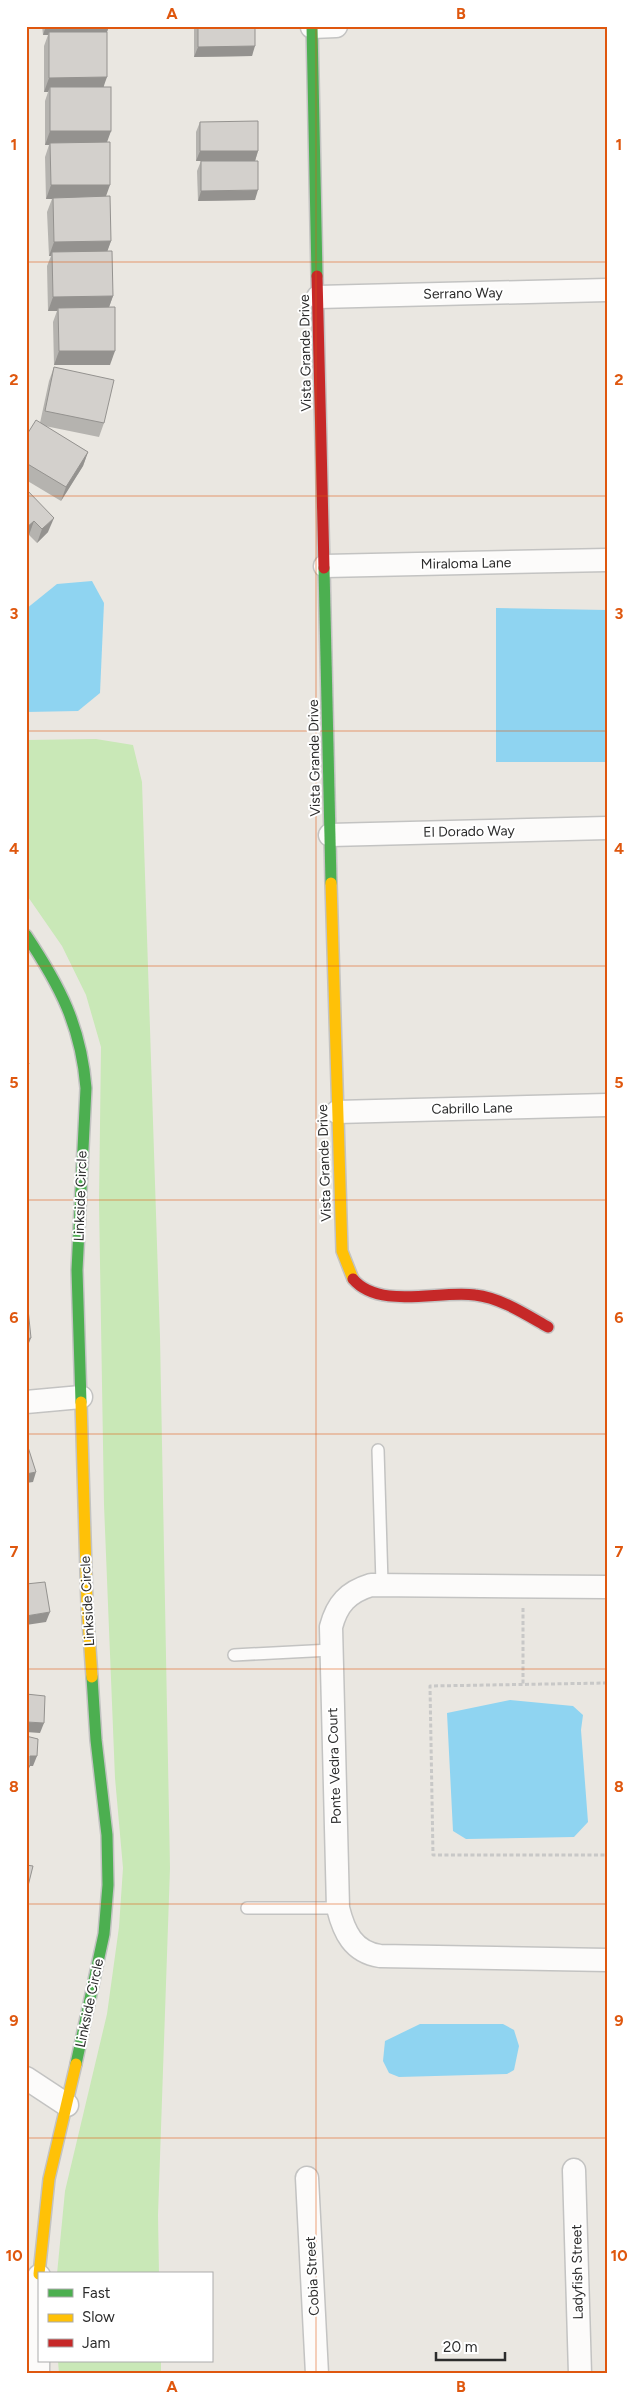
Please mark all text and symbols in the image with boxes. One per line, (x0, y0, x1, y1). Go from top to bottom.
text: A (166, 4, 178, 23)
text: B (456, 4, 466, 23)
text: 1 (11, 135, 17, 154)
text: 1 (616, 135, 622, 154)
street label: Serrano Way (423, 284, 504, 303)
street label: Vista Grande Drive (296, 294, 315, 412)
text: 2 (9, 370, 19, 389)
text: 2 (614, 370, 624, 389)
street label: Miraloma Lane (421, 554, 512, 573)
text: 3 (10, 604, 19, 623)
text: 3 (615, 604, 624, 623)
street label: Vista Grande Drive (305, 699, 324, 817)
street label: El Dorado Way (423, 822, 516, 841)
text: 4 (9, 839, 19, 858)
text: 4 (614, 839, 624, 858)
text: 5 (9, 1073, 19, 1092)
text: 5 (614, 1073, 624, 1092)
street label: Cabrillo Lane (431, 1099, 513, 1118)
street label: Vista Grande Drive (314, 1104, 335, 1222)
street label: Linkside Circle (70, 1150, 91, 1242)
text: 6 (9, 1308, 19, 1327)
text: 6 (614, 1308, 624, 1327)
text: 7 (10, 1542, 19, 1561)
text: 7 (615, 1542, 624, 1561)
street label: Linkside Circle (77, 1555, 98, 1647)
street label: Ponte Vedra Court (324, 1707, 345, 1825)
text: 8 (9, 1777, 19, 1796)
text: 8 (614, 1777, 624, 1796)
street label: Linkside Circle (72, 1957, 107, 2049)
text: 9 (9, 2011, 19, 2030)
text: 9 (614, 2011, 624, 2030)
street label: Ladyfish Street (568, 2224, 587, 2320)
street label: Cobia Street (302, 2236, 323, 2316)
text: 10 (5, 2246, 23, 2265)
text: 10 (610, 2246, 628, 2265)
legend (38, 2272, 212, 2362)
text: Fast (82, 2284, 111, 2302)
text: Slow (82, 2308, 115, 2326)
scale bar (436, 2330, 504, 2362)
text: Jam (82, 2334, 110, 2352)
text: 20 m (443, 2338, 477, 2356)
text: A (166, 2377, 178, 2396)
text: B (456, 2377, 466, 2396)

